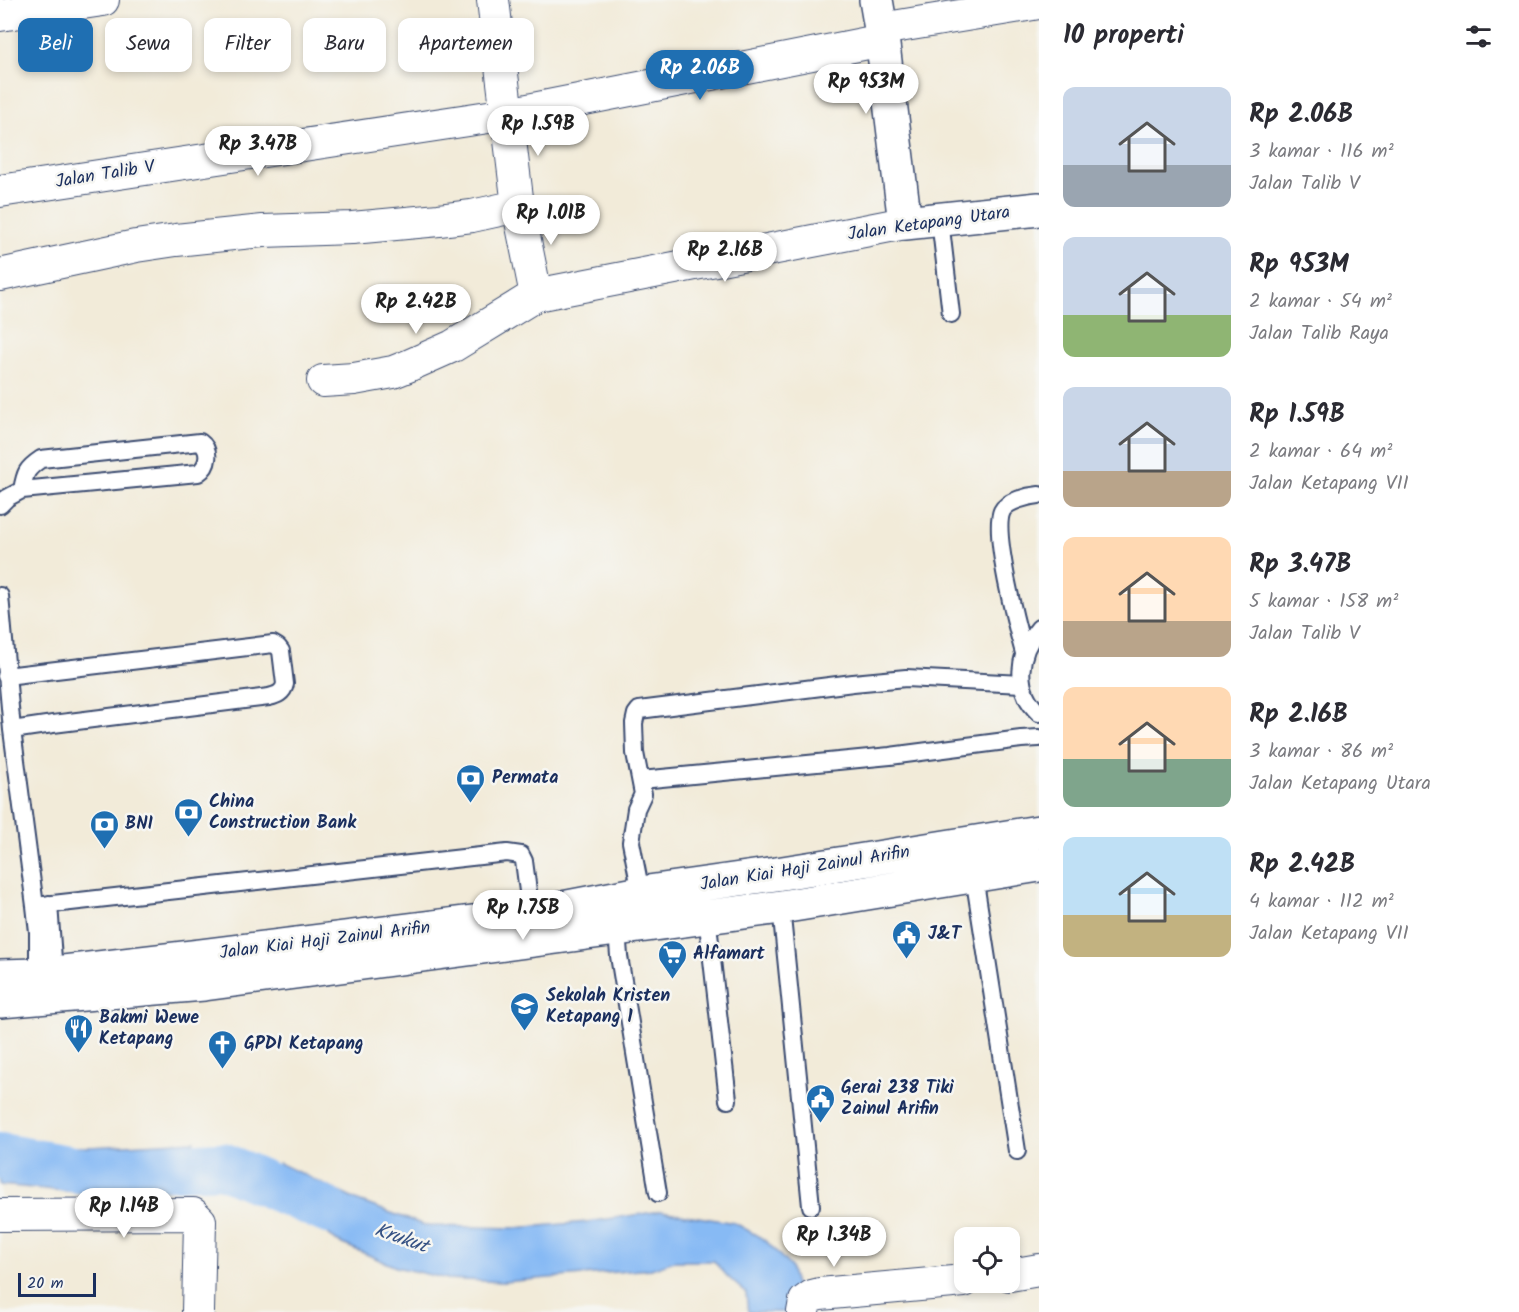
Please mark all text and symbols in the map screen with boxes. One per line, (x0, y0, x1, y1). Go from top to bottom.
text: 10 properti (1063, 15, 1184, 57)
chip: Beli (18, 18, 93, 72)
chip: Sewa (105, 18, 192, 72)
chip: Filter (204, 18, 291, 72)
chip: Baru (303, 18, 386, 72)
chip: Apartemen (398, 18, 534, 72)
icon: filters (1462, 20, 1495, 53)
pin: Rp 2.06B (638, 50, 762, 101)
text: Rp 2.06B (660, 53, 740, 85)
pin: Rp 953M (811, 64, 921, 115)
text: Rp 953M (828, 67, 904, 99)
text: Rp 2.06B (1249, 94, 1354, 136)
pin: Rp 1.59B (476, 106, 600, 157)
text: Rp 1.59B (501, 109, 575, 141)
icon: home (1111, 111, 1183, 183)
pin: Rp 3.47B (196, 126, 320, 177)
text: Rp 3.47B (219, 129, 297, 161)
text: 3 kamar · 116 m² (1249, 136, 1394, 168)
street label: Jalan Talib V (54, 153, 158, 197)
text: Jalan Talib V (1249, 168, 1360, 200)
pin: Rp 1.01B (489, 195, 613, 246)
text: Rp 1.01B (516, 198, 586, 230)
street label: Jalan Ketapang Utara (846, 198, 1012, 250)
pin: Rp 2.16B (663, 232, 787, 283)
text: Rp 2.16B (687, 235, 763, 267)
text: Rp 953M (1249, 244, 1349, 286)
icon: home (1111, 261, 1183, 333)
pin: Rp 2.42B (354, 284, 478, 335)
text: 2 kamar · 54 m² (1249, 286, 1392, 318)
text: Rp 2.42B (375, 287, 457, 319)
text: Jalan Talib Raya (1249, 318, 1389, 350)
text: Rp 1.59B (1249, 394, 1345, 436)
icon: home (1111, 411, 1183, 483)
text: 2 kamar · 64 m² (1249, 436, 1392, 468)
text: Jalan Ketapang VII (1249, 468, 1409, 500)
text: Rp 3.47B (1249, 544, 1352, 586)
icon: home (1111, 561, 1183, 633)
text: 5 kamar · 158 m² (1249, 586, 1398, 618)
text: Jalan Talib V (1249, 618, 1360, 650)
text: Rp 2.16B (1249, 694, 1348, 736)
icon: home (1111, 711, 1183, 783)
text: 3 kamar · 86 m² (1249, 736, 1393, 768)
bank icon: Permata (455, 762, 487, 804)
place label: Permata (492, 764, 558, 793)
text: Jalan Ketapang Utara (1249, 768, 1431, 800)
place label: China Construction Bank (209, 788, 357, 838)
bank icon: China Construction Bank (172, 796, 204, 838)
bank icon: BNI (88, 808, 120, 850)
place label: BNI (125, 810, 154, 839)
street label: Jalan Kiai Haji Zainul Arifin (698, 838, 912, 900)
text: Rp 2.42B (1249, 844, 1356, 886)
icon: home (1111, 861, 1183, 933)
text: 4 kamar · 112 m² (1249, 886, 1394, 918)
pin: Rp 1.75B (461, 890, 585, 941)
text: Rp 1.75B (486, 893, 560, 925)
street label: Jalan Kiai Haji Zainul Arifin (218, 914, 432, 968)
public building icon: J&T (891, 918, 923, 960)
text: Jalan Ketapang VII (1249, 918, 1409, 950)
place label: J&T (928, 920, 963, 949)
supermarket icon: Alfamart (656, 938, 688, 980)
place label: Alfamart (693, 940, 766, 969)
place label: Sekolah Kristen Ketapang 1 (546, 982, 670, 1032)
school or university icon: Sekolah Kristen Ketapang 1 (509, 990, 541, 1032)
place label: Bakmi Wewe Ketapang (99, 1004, 199, 1054)
restaurant icon: Bakmi Wewe Ketapang (62, 1012, 94, 1054)
church icon: GPDI Ketapang (207, 1028, 239, 1070)
place label: GPDI Ketapang (244, 1030, 364, 1059)
place label: Gerai 238 Tiki Zainul Arifin (841, 1074, 954, 1124)
public building icon: Gerai 238 Tiki Zainul Arifin (804, 1082, 836, 1124)
pin: Rp 1.14B (62, 1188, 186, 1239)
text: Rp 1.14B (89, 1191, 159, 1223)
water label: Krukut (370, 1215, 435, 1264)
pin: Rp 1.34B (772, 1217, 896, 1268)
text: Rp 1.34B (796, 1220, 872, 1252)
map controls (954, 1227, 1020, 1293)
button: locate (954, 1227, 1020, 1293)
scale bar (18, 1270, 96, 1298)
text: 20 m (27, 1271, 63, 1296)

